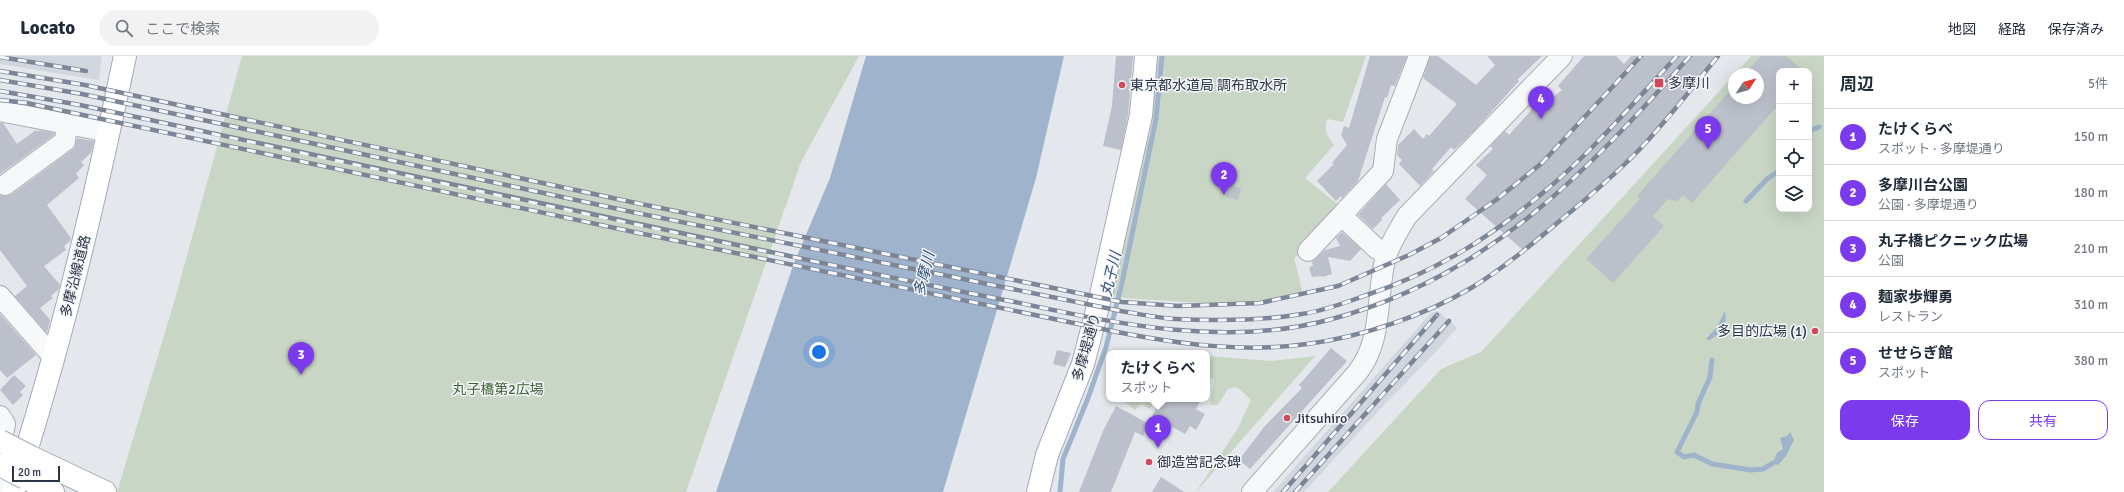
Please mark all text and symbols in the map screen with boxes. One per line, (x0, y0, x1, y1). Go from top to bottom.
search box (99, 10, 379, 46)
text: Locato (20, 16, 75, 40)
icon: search (113, 17, 135, 39)
text: ここで検索 (145, 20, 220, 38)
text: 地図 (1948, 21, 1976, 38)
text: 経路 (1998, 21, 2026, 38)
text: 保存済み (2048, 21, 2104, 38)
north arrow (1728, 68, 1764, 104)
map controls (1776, 68, 1812, 212)
button: + (1776, 68, 1812, 104)
text: 周辺 (1840, 74, 1874, 95)
place label: 多摩川 (1668, 75, 1710, 92)
text: 5件 (2088, 76, 2108, 92)
place label: 東京都水道局 調布取水所 (1130, 77, 1287, 94)
marker: 多摩川 (1653, 77, 1665, 89)
marker: 東京都水道局 調布取水所 (1117, 80, 1127, 90)
pin: 4 (1528, 86, 1554, 119)
button: − (1776, 104, 1812, 140)
pin: 5 (1695, 116, 1721, 149)
text: たけくらべ (1878, 120, 1953, 138)
text: 1 (1849, 129, 1857, 145)
text: 150 m (2074, 129, 2108, 145)
button: locate (1776, 140, 1812, 176)
text: スポット · 多摩堤通り (1878, 141, 2005, 157)
pin: 2 (1211, 162, 1237, 195)
button: layers (1776, 176, 1812, 212)
text: 多摩川台公園 (1878, 176, 1968, 194)
text: 2 (1849, 185, 1857, 201)
text: 180 m (2074, 185, 2108, 201)
text: 公園 · 多摩堤通り (1878, 197, 1979, 213)
text: 丸子橋ピクニック広場 (1878, 232, 2028, 250)
street label: 多摩沿線道路 (57, 233, 94, 319)
text: 3 (1849, 241, 1857, 257)
text: 210 m (2074, 241, 2108, 257)
water label: 多摩川 (910, 248, 939, 298)
water label: 丸子川 (1097, 248, 1125, 298)
text: 公園 (1878, 253, 1904, 269)
text: 麺家歩輝勇 (1878, 288, 1953, 306)
text: 4 (1849, 297, 1857, 313)
text: 310 m (2074, 297, 2108, 313)
text: レストラン (1878, 309, 1943, 325)
street label: 多摩堤通り (1069, 311, 1104, 383)
place label: 多目的広場 (1) (1717, 323, 1807, 340)
marker: 多目的広場 (1) (1810, 326, 1820, 336)
pin: 3 (288, 342, 314, 375)
your location (809, 342, 829, 362)
text: せせらぎ館 (1878, 344, 1953, 362)
popup (1106, 350, 1210, 402)
text: 5 (1849, 353, 1857, 369)
text: 380 m (2074, 353, 2108, 369)
text: たけくらべ (1120, 359, 1196, 377)
text: スポット (1878, 365, 1930, 381)
text: スポット (1120, 380, 1173, 396)
park label: 丸子橋第2広場 (452, 381, 544, 398)
button: 保存 (1840, 400, 1970, 440)
button: 共有 (1978, 400, 2108, 440)
place label: Jitsuhiro (1295, 410, 1347, 427)
marker: Jitsuhiro (1282, 413, 1292, 423)
pin: 1 (1145, 415, 1171, 448)
place label: 御造営記念碑 (1157, 454, 1241, 471)
marker: 御造営記念碑 (1144, 457, 1154, 467)
scale bar (12, 464, 60, 483)
text: 20 m (18, 466, 41, 479)

